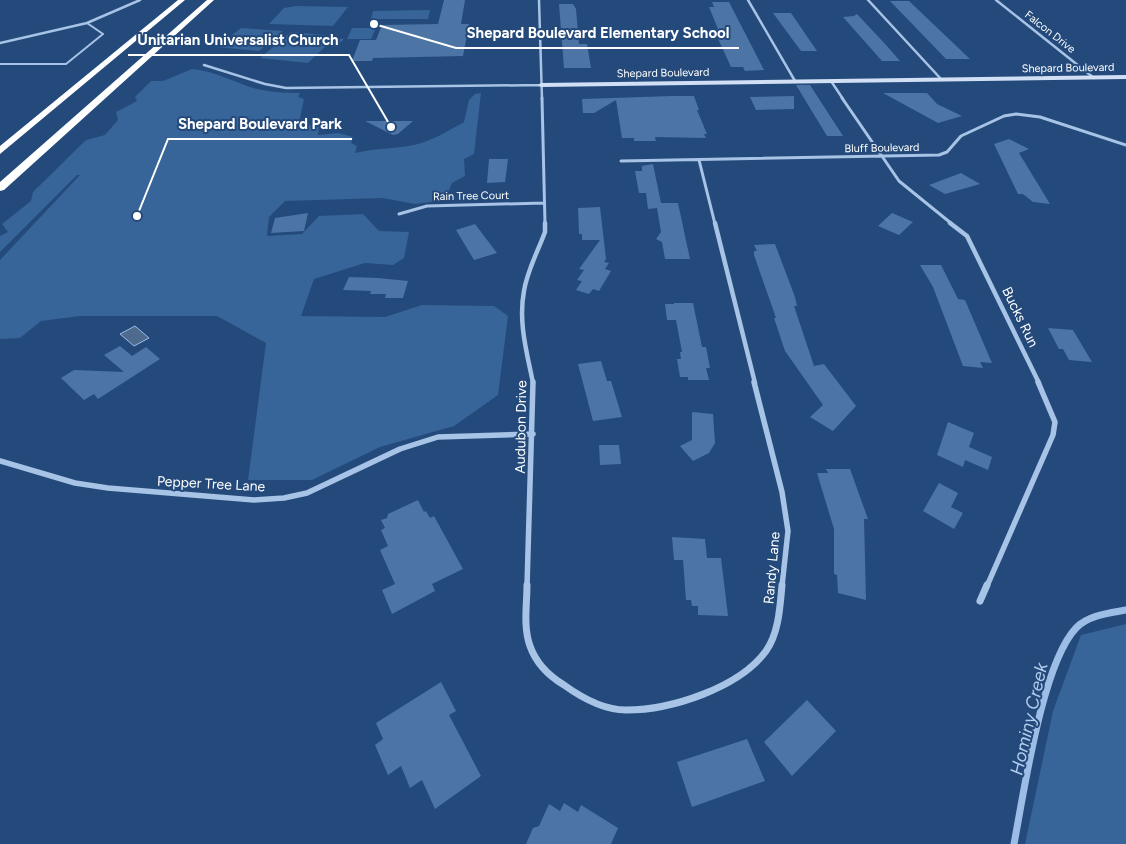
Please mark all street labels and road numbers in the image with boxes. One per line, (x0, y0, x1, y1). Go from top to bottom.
street label: Falcon Drive (1022, 8, 1078, 56)
street label: Shepard Boulevard (1022, 61, 1114, 75)
street label: Shepard Boulevard (617, 66, 709, 80)
street label: Bluff Boulevard (844, 141, 920, 155)
street label: Rain Tree Court (433, 189, 509, 203)
street label: Bucks Run (998, 284, 1042, 350)
street label: Audubon Drive (512, 380, 530, 474)
street label: Pepper Tree Lane (156, 473, 266, 495)
street label: Randy Lane (760, 531, 784, 605)

